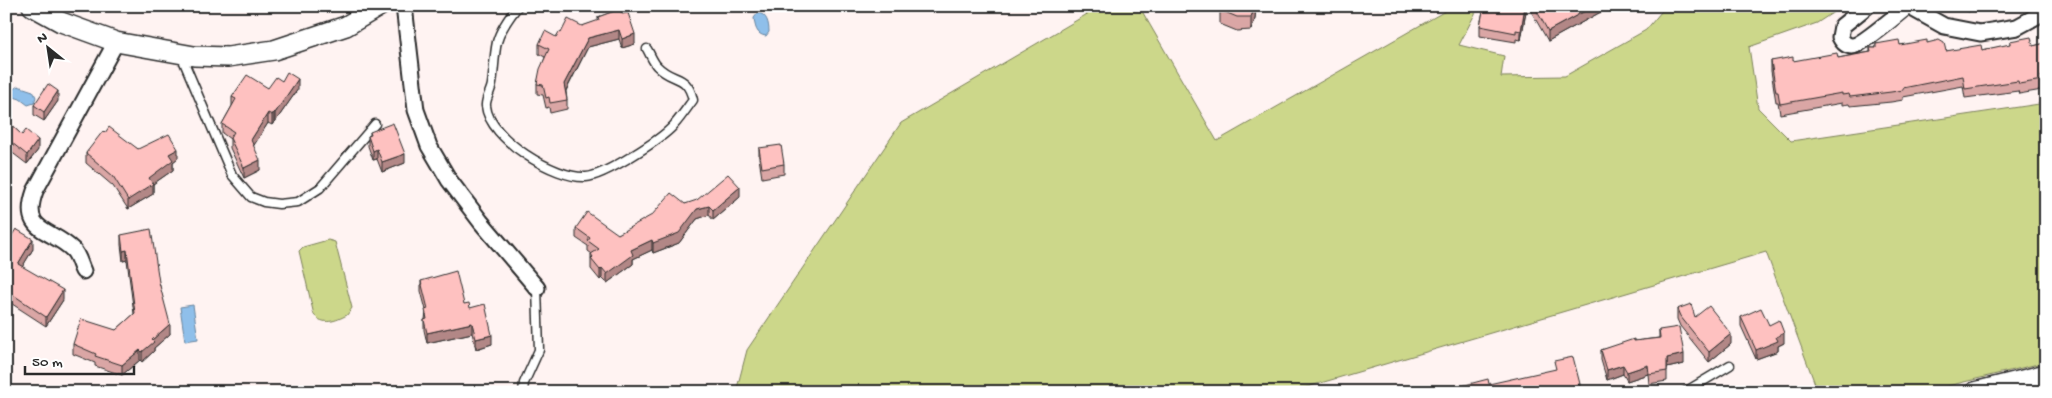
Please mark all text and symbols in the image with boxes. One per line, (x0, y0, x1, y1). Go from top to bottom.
north arrow (22, 22, 72, 72)
text: N (35, 29, 51, 49)
scale bar (25, 343, 134, 375)
text: 50 m (32, 354, 63, 372)

